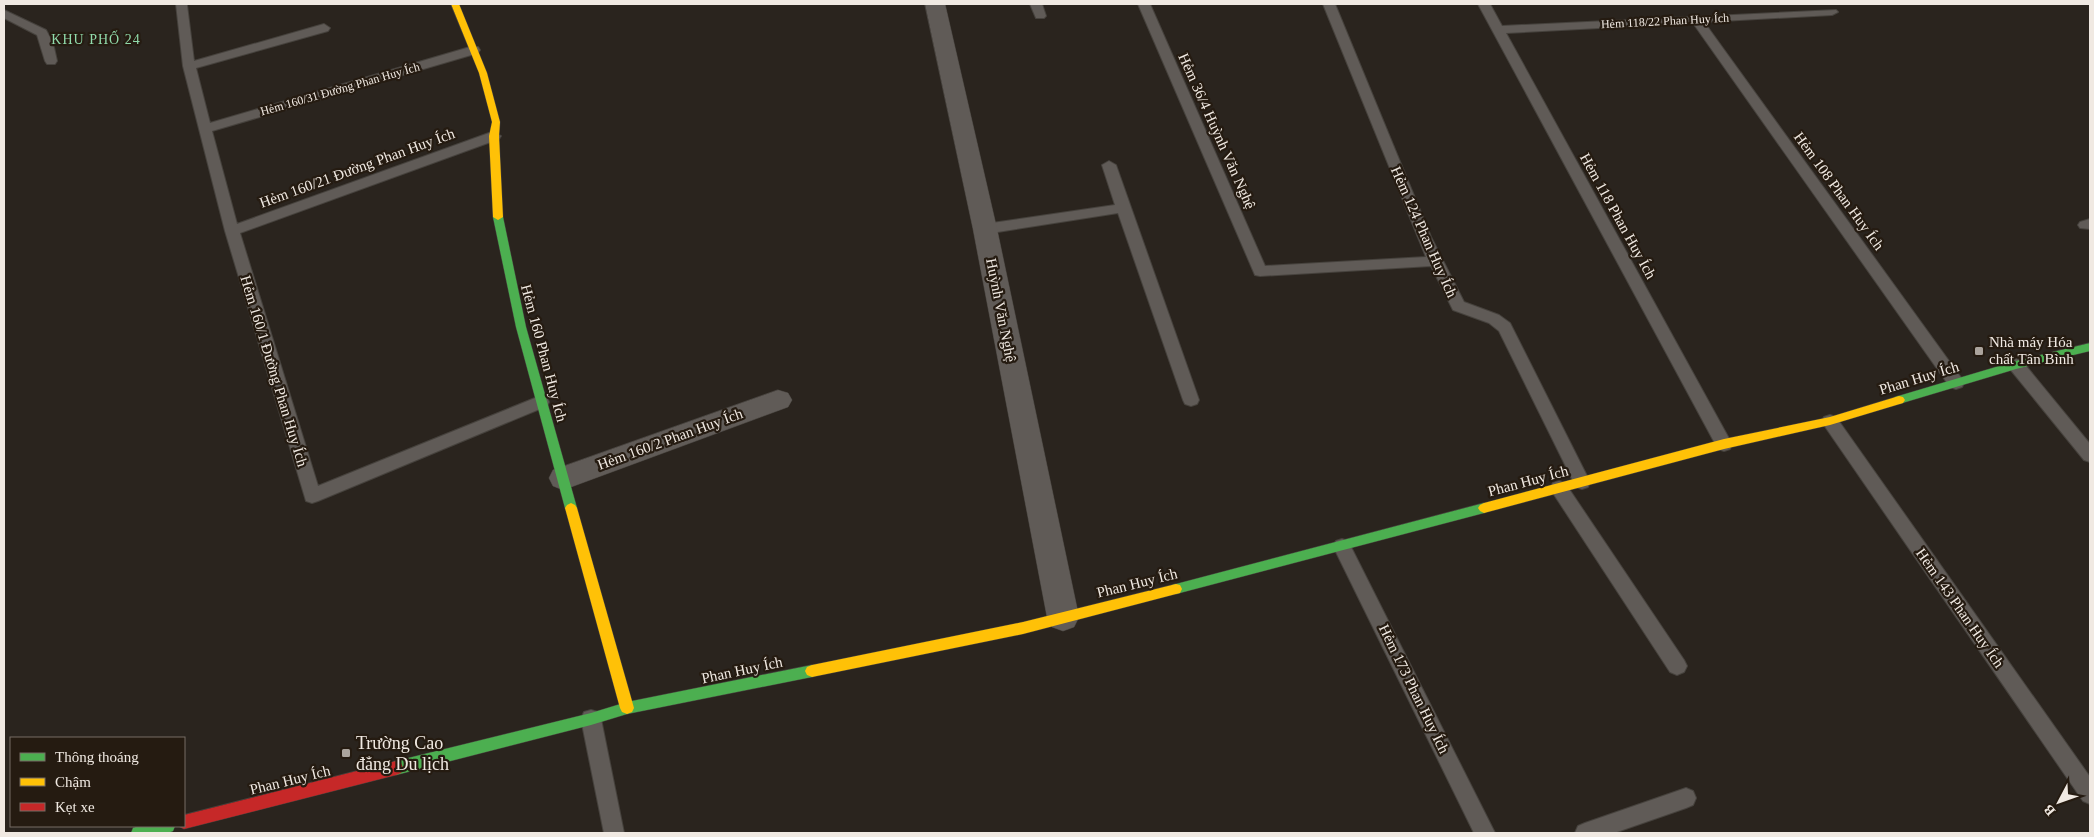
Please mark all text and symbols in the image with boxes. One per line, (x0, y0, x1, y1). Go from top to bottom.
street label: Hẻm 118/22 Phan Huy Ích (1601, 11, 1729, 31)
district label: KHU PHỐ 24 (51, 30, 141, 47)
street label: Hẻm 36/4 Huỳnh Văn Nghệ (1175, 51, 1259, 212)
street label: Hẻm 160/31 Đường Phan Huy Ích (259, 60, 421, 118)
street label: Hẻm 160/21 Đường Phan Huy Ích (257, 125, 457, 211)
street label: Hẻm 108 Phan Huy Ích (1791, 129, 1887, 253)
street label: Hẻm 118 Phan Huy Ích (1577, 150, 1659, 282)
street label: Hẻm 124 Phan Huy Ích (1388, 164, 1460, 300)
street label: Huỳnh Văn Nghệ (983, 257, 1019, 364)
street label: Hẻm 160/1 Đường Phan Huy Ích (237, 274, 311, 469)
street label: Hẻm 160 Phan Huy Ích (518, 283, 570, 424)
place label: Nhà máy Hóa chất Tân Bình (1989, 334, 2074, 367)
marker: Nhà máy Hóa chất Tân Bình (1973, 345, 1985, 357)
street label: Phan Huy Ích (1877, 358, 1961, 398)
street label: Hẻm 160/2 Phan Huy Ích (595, 405, 745, 473)
street label: Phan Huy Ích (1486, 462, 1570, 499)
street label: Hẻm 143 Phan Huy Ích (1913, 545, 2007, 671)
street label: Phan Huy Ích (1095, 565, 1179, 601)
street label: Hẻm 173 Phan Huy Ích (1376, 622, 1452, 757)
street label: Phan Huy Ích (700, 653, 784, 686)
place label: Trường Cao đẳng Du lịch (356, 733, 449, 774)
legend (10, 737, 185, 827)
marker: Trường Cao đẳng Du lịch (340, 747, 352, 759)
text: Thông thoáng (55, 749, 139, 765)
street label: Phan Huy Ích (248, 762, 332, 798)
text: Chậm (55, 774, 91, 790)
north arrow (2034, 777, 2084, 827)
text: Kẹt xe (55, 799, 95, 815)
text: B (2041, 802, 2058, 819)

